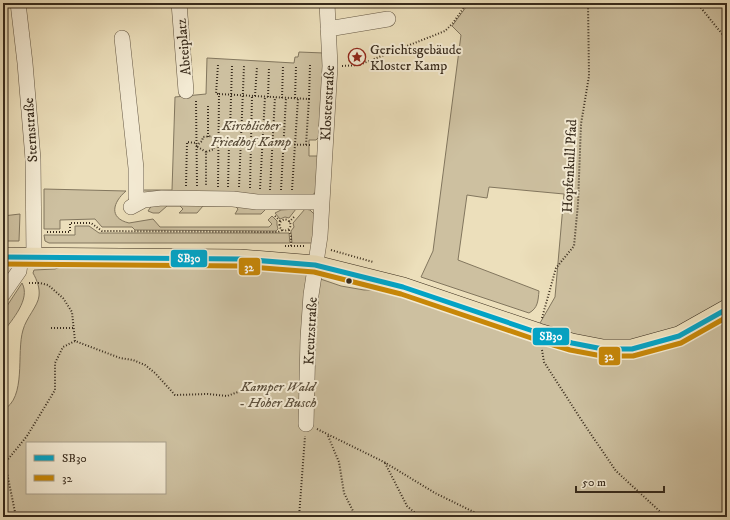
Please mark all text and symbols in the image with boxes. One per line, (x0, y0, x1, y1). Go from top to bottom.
street label: Abteiplatz (173, 18, 195, 76)
place label: Gerichtsgebäude Kloster Kamp (370, 41, 462, 75)
place icon: Gerichtsgebäude Kloster Kamp (347, 47, 367, 67)
street label: Klosterstraße (317, 65, 339, 141)
street label: Sternstraße (20, 97, 42, 163)
park label: Kirchlicher Friedhof Kamp (211, 117, 291, 151)
street label: Hopfenkull Pfad (559, 119, 581, 213)
line badge: SB30 (170, 249, 208, 268)
text: SB30 (178, 252, 200, 266)
line badge: 32 (238, 257, 261, 276)
text: 32 (244, 261, 254, 275)
unlabelled marker (344, 276, 354, 286)
street label: Kreuzstraße (300, 296, 322, 366)
line badge: SB30 (532, 327, 570, 346)
text: SB30 (540, 330, 562, 344)
line badge: 32 (598, 346, 621, 366)
text: 32 (604, 350, 614, 364)
park label: Kamper Wald - Hoher Busch (239, 378, 318, 412)
legend (26, 442, 166, 494)
text: SB30 (62, 451, 87, 466)
scale bar (576, 468, 664, 494)
text: 32 (62, 471, 72, 486)
text: 50 m (582, 475, 606, 490)

